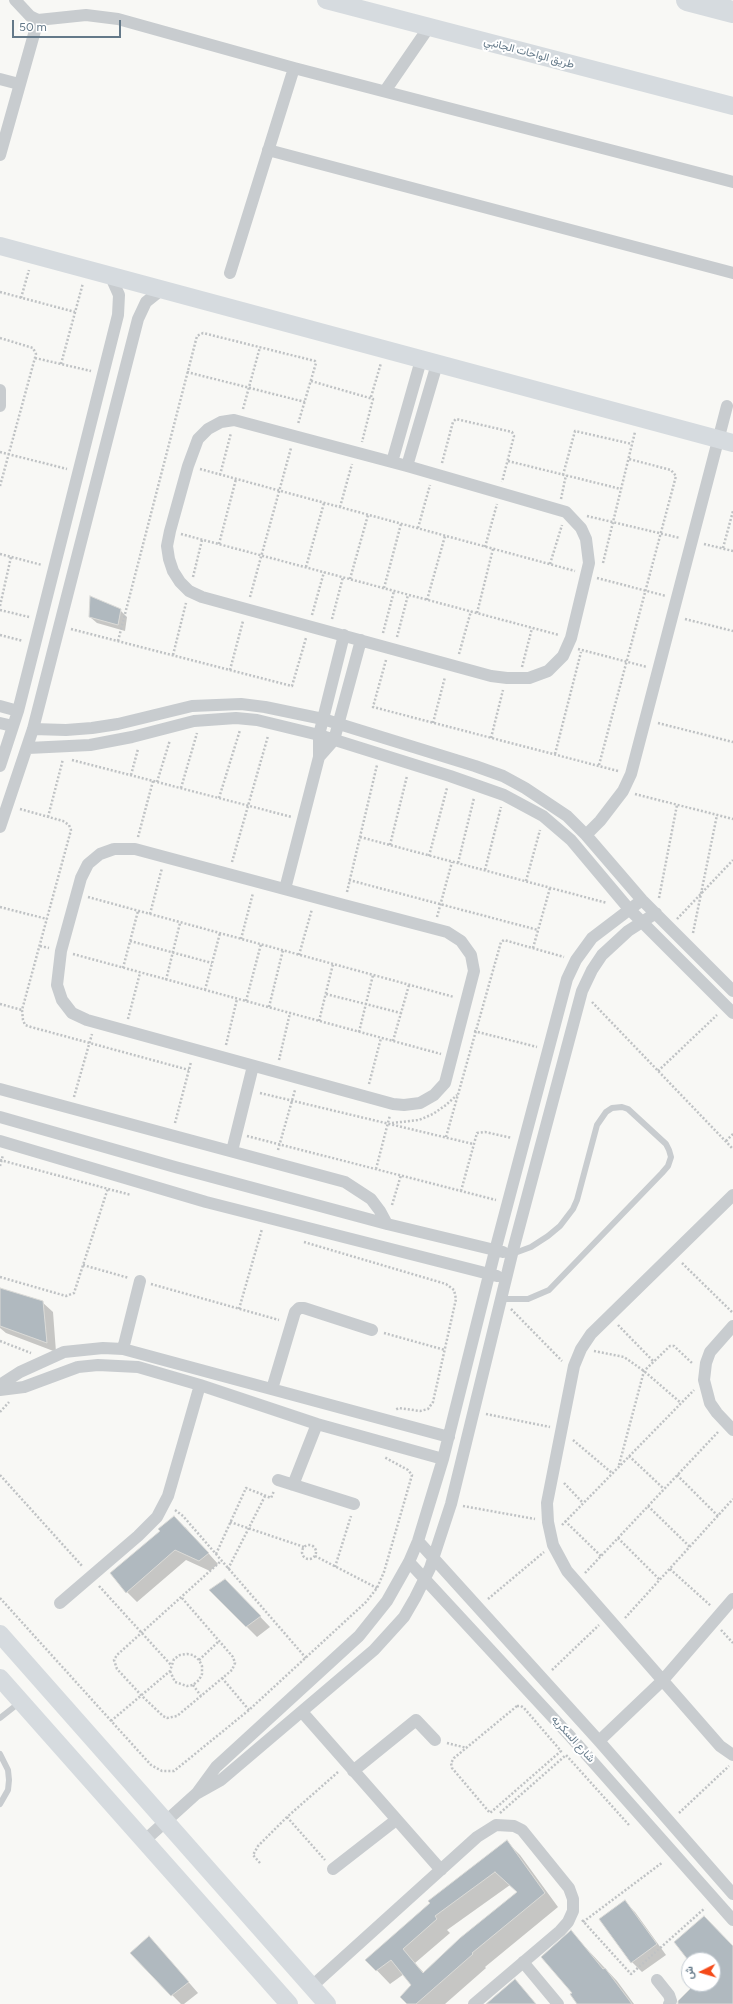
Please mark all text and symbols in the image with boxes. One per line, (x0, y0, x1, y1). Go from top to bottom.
scale bar (14, 12, 123, 38)
text: 50 m (19, 20, 47, 34)
street label: طريق الواحات الجانبي (482, 35, 576, 71)
street label: شارع السكريه (548, 1713, 598, 1765)
north arrow (681, 1952, 721, 1992)
text: ش (682, 1966, 697, 1980)

